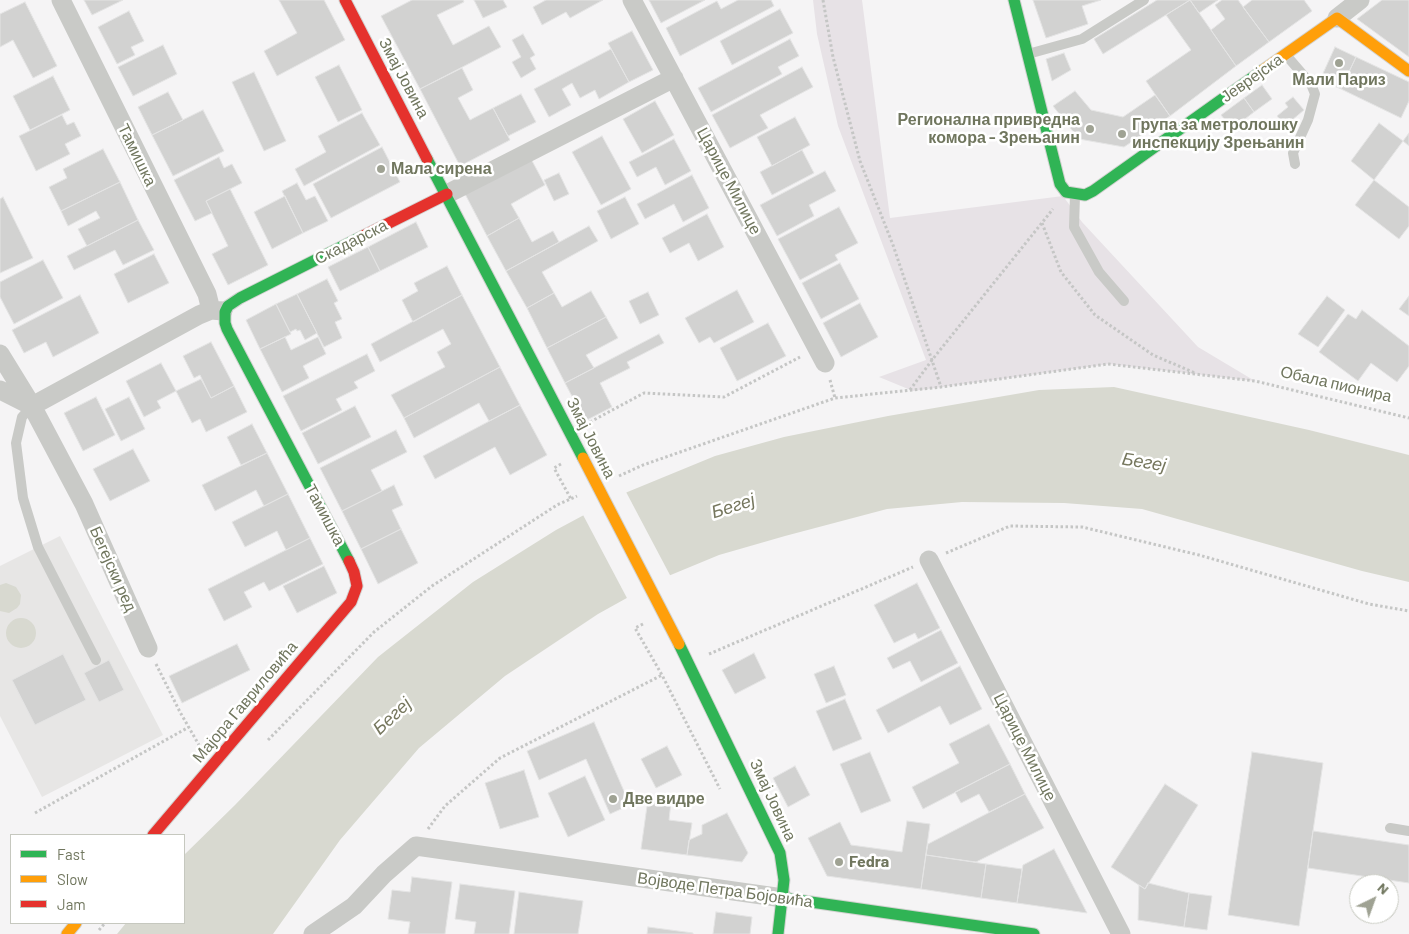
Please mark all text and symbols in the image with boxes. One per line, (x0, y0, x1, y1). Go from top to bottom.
street label: Змај Јовина (375, 34, 433, 122)
street label: Јеврејска (1217, 50, 1287, 106)
marker: Мали Париз (1333, 57, 1345, 69)
place label: Мали Париз (1292, 70, 1386, 90)
place label: Регионална привредна комора - Зрењанин (898, 110, 1080, 148)
place label: Група за метролошку инспекцију Зрењанин (1132, 115, 1304, 153)
street label: Тамишка (114, 121, 160, 189)
marker: Регионална привредна комора - Зрењанин (1084, 123, 1096, 135)
street label: Царице Милице (693, 124, 765, 238)
marker: Група за метролошку инспекцију Зрењанин (1116, 128, 1128, 140)
place label: Мала сирена (391, 159, 492, 179)
marker: Мала сирена (375, 163, 387, 175)
street label: Скадарска (311, 215, 391, 269)
street label: Обала пионира (1278, 362, 1394, 406)
street label: Змај Јовина (562, 394, 620, 482)
water label: Бегеј (1120, 448, 1168, 476)
street label: Тамишка (301, 481, 349, 549)
water label: Бегеј (709, 489, 757, 523)
street label: Бегејски ред (86, 523, 140, 615)
street label: Мајора Гавриловића (189, 637, 301, 767)
street label: Царице Милице (990, 690, 1060, 804)
water label: Бегеј (368, 693, 416, 739)
street label: Змај Јовина (746, 756, 800, 844)
place label: Две видре (623, 789, 705, 809)
marker: Две видре (607, 793, 619, 805)
legend (10, 834, 185, 924)
text: Fast (57, 845, 85, 863)
place label: Fedra (849, 852, 889, 872)
marker: Fedra (833, 856, 845, 868)
street label: Војводе Петра Бојовића (636, 868, 814, 912)
text: Slow (57, 870, 88, 888)
north arrow (1349, 874, 1399, 924)
text: N (1375, 879, 1393, 898)
text: Jam (57, 895, 86, 913)

